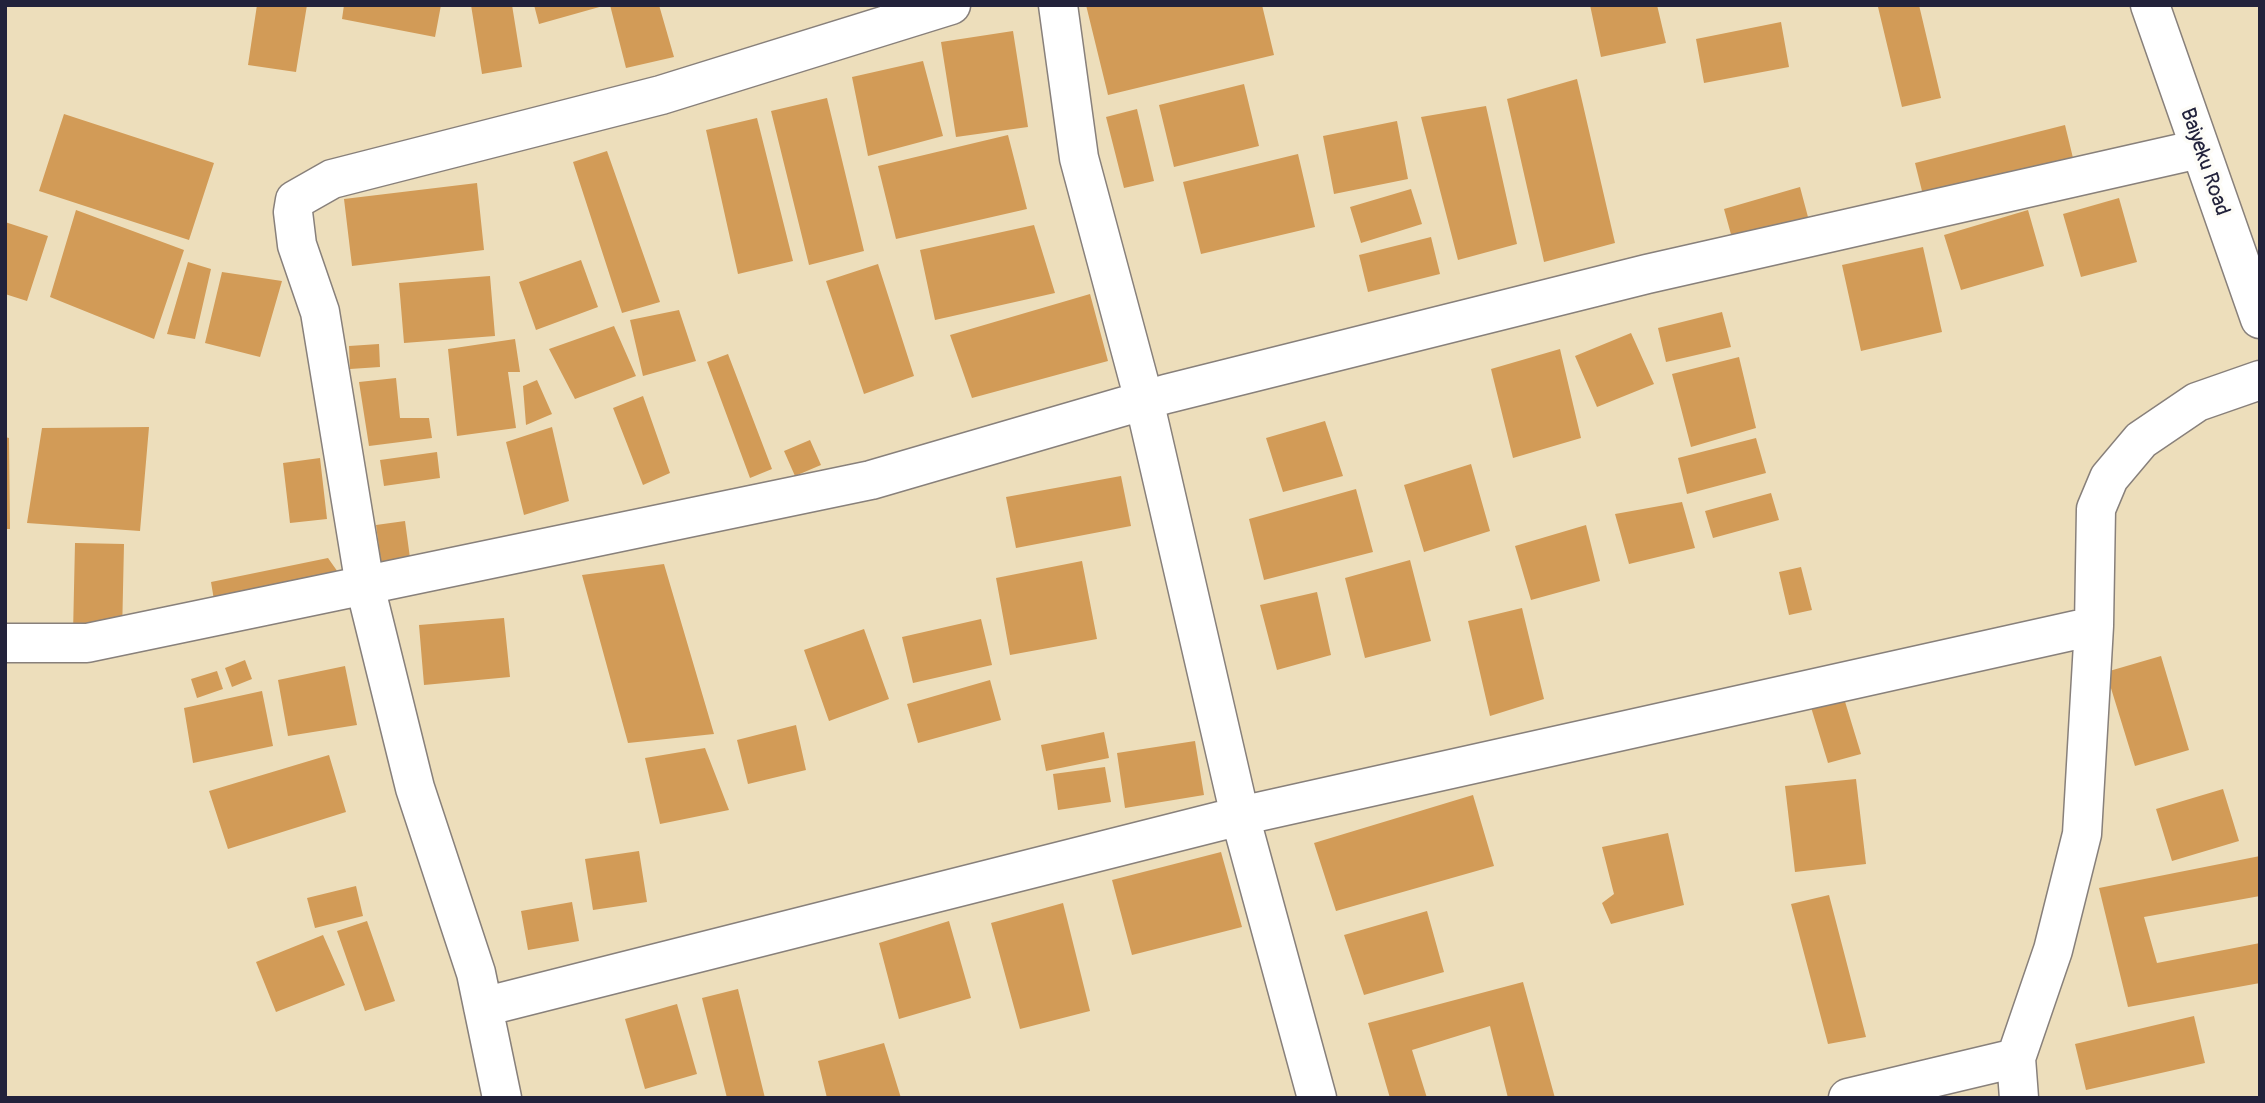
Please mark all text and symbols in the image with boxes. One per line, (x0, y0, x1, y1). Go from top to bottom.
street label: Baiyeku Road (2174, 105, 2234, 219)

